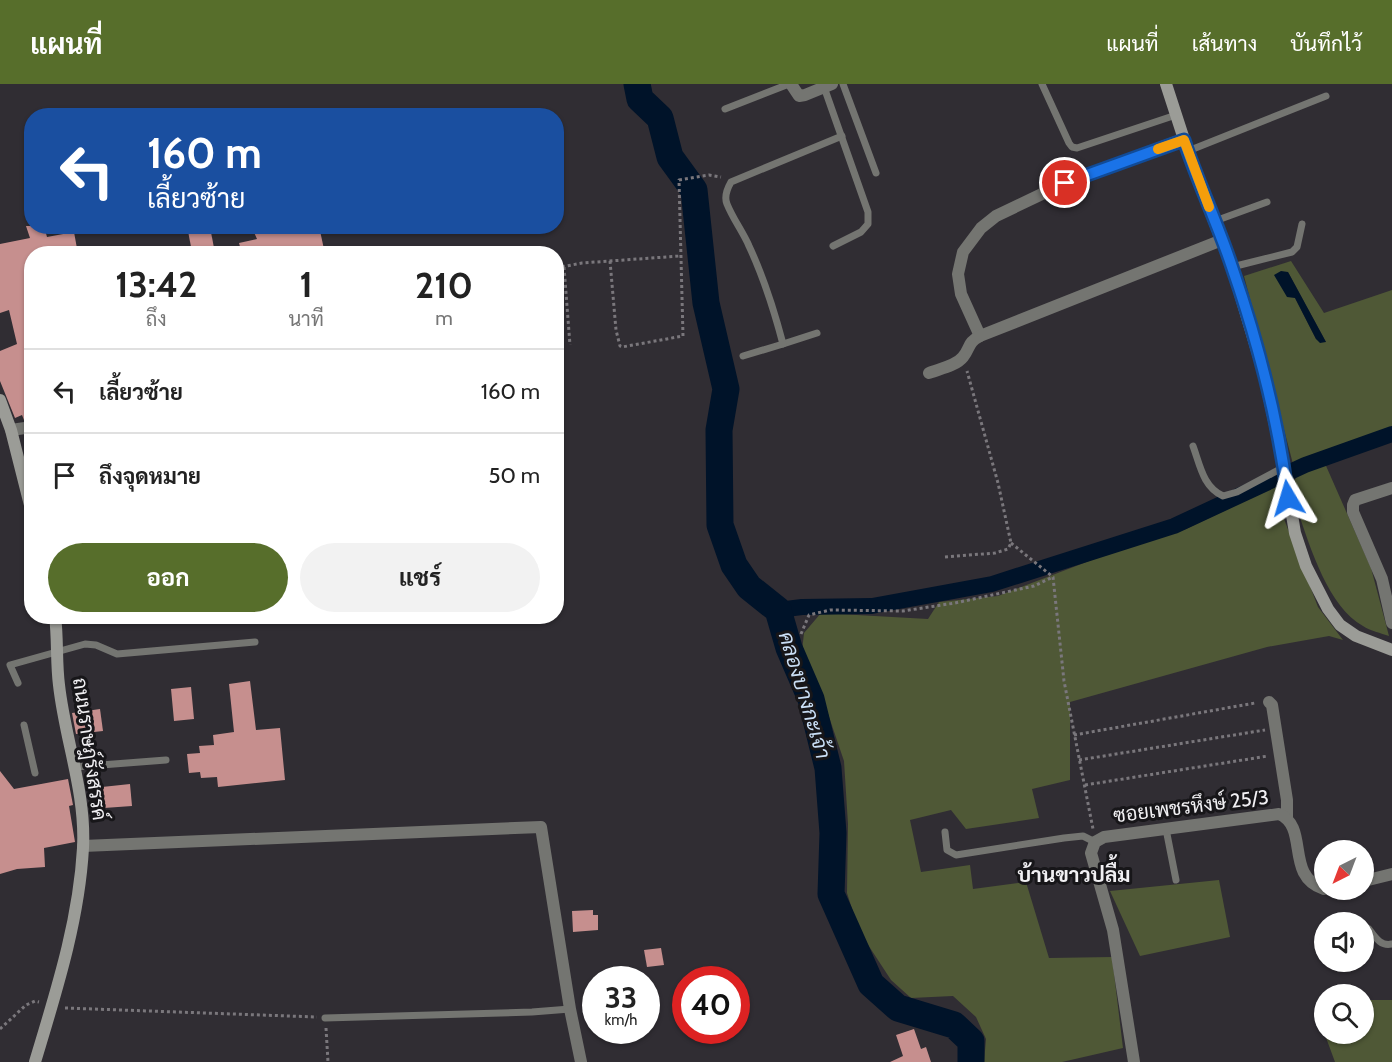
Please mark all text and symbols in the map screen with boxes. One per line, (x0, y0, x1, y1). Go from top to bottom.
text: แผนที่ (30, 27, 103, 61)
text: แผนที่ (1106, 31, 1159, 56)
text: เส้นทาง (1192, 31, 1257, 56)
text: บันทึกไว้ (1290, 31, 1362, 56)
text: 160 m (147, 127, 262, 179)
icon: left (48, 132, 126, 210)
pin (1039, 157, 1090, 208)
icon: arrive (1048, 166, 1081, 199)
text: เลี้ยวซ้าย (147, 182, 245, 215)
text: 13:42 (115, 262, 197, 306)
text: 1 (300, 262, 313, 306)
text: 210 (415, 263, 473, 307)
text: m (435, 306, 453, 330)
text: ถึง (146, 307, 167, 331)
text: นาที (288, 307, 324, 331)
icon: left (48, 375, 81, 408)
text: 160 m (481, 378, 540, 405)
text: เลี้ยวซ้าย (99, 379, 183, 406)
icon: arrive (48, 459, 81, 492)
text: 50 m (488, 462, 540, 489)
text: ถึงจุดหมาย (99, 463, 201, 490)
position arrow (1256, 466, 1320, 530)
button: ออก (48, 543, 288, 612)
button: แชร์ (300, 543, 540, 612)
water label: คลองบางกะเจ้า (774, 628, 836, 762)
street label: ถนนราษฎ์รังสรรค์ (66, 676, 114, 822)
street label: ซอยเพชรหึงษ์ 25/3 (1112, 783, 1270, 827)
north arrow (1314, 840, 1374, 900)
map controls (1314, 840, 1374, 1044)
district label: บ้านขาวปลื้ม (1017, 854, 1131, 887)
button: sound (1314, 912, 1374, 972)
speed limit sign: 40 (672, 966, 750, 1044)
text: 33 (605, 979, 637, 1016)
button: search (1314, 984, 1374, 1044)
text: km/h (605, 1011, 637, 1029)

